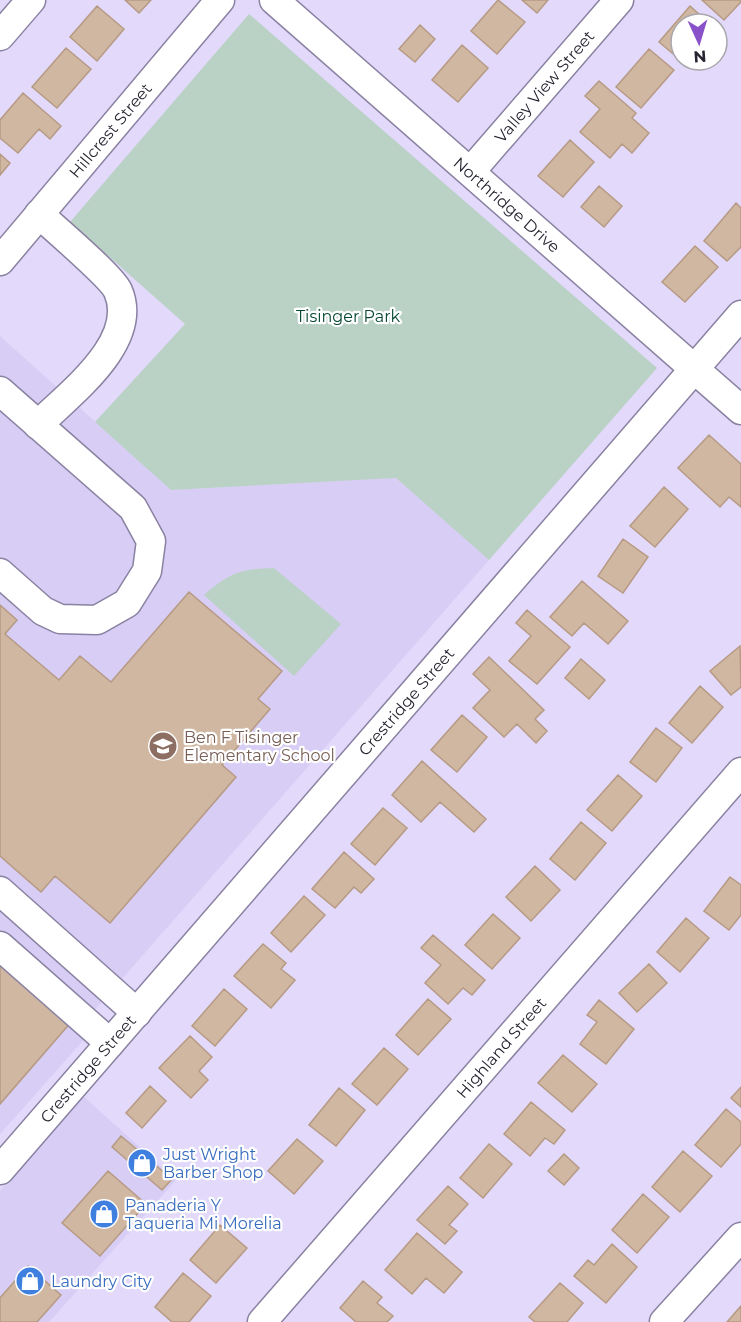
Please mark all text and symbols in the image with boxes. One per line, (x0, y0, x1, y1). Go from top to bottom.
north arrow (669, 12, 729, 72)
street label: Valley View Street (491, 26, 598, 146)
text: N (693, 47, 707, 66)
street label: Hillcrest Street (65, 79, 156, 181)
street label: Northridge Drive (450, 153, 564, 256)
park label: Tisinger Park (296, 307, 401, 326)
street label: Crestridge Street (354, 643, 458, 759)
place label: Ben F Tisinger Elementary School (184, 728, 335, 765)
school or university icon: Ben F Tisinger Elementary School (147, 730, 179, 762)
street label: Highland Street (452, 993, 550, 1102)
street label: Crestridge Street (36, 1011, 140, 1126)
place label: Just Wright Barber Shop (162, 1145, 264, 1182)
shop icon: Just Wright Barber Shop (126, 1147, 158, 1179)
place label: Panaderia Y Taqueria Mi Morelia (125, 1196, 282, 1233)
shop icon: Panaderia Y Taqueria Mi Morelia (88, 1198, 120, 1230)
shop icon: Laundry City (14, 1265, 46, 1297)
place label: Laundry City (51, 1272, 152, 1291)

